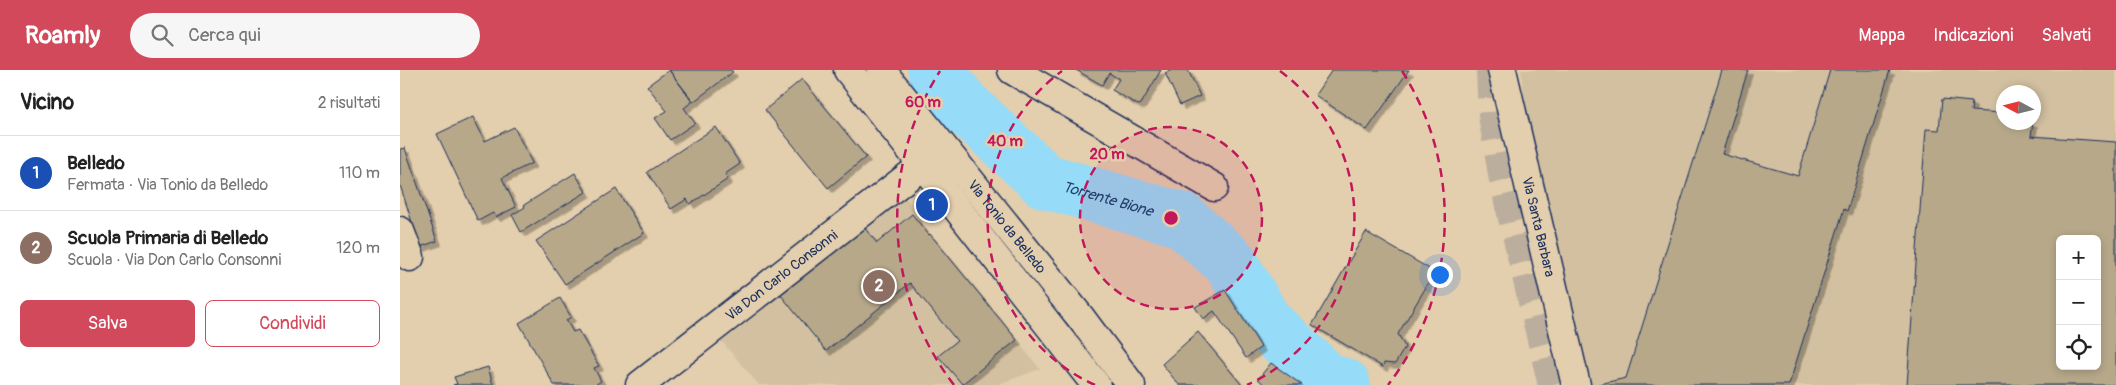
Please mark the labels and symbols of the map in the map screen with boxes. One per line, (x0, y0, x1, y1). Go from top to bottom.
north arrow (1996, 85, 2041, 130)
text: 60 m (905, 93, 941, 112)
text: 40 m (987, 132, 1023, 151)
text: 20 m (1089, 145, 1125, 164)
street label: Via Santa Barbara (1518, 175, 1558, 278)
street label: Via Tonio da Belledo (964, 177, 1050, 277)
water label: Torrente Bione (1060, 177, 1157, 222)
pin: 1 (916, 186, 948, 224)
centre of rings (1162, 209, 1180, 227)
street label: Via Don Carlo Consonni (722, 226, 841, 324)
your location (1427, 262, 1453, 288)
pin: 2 (863, 267, 895, 305)

